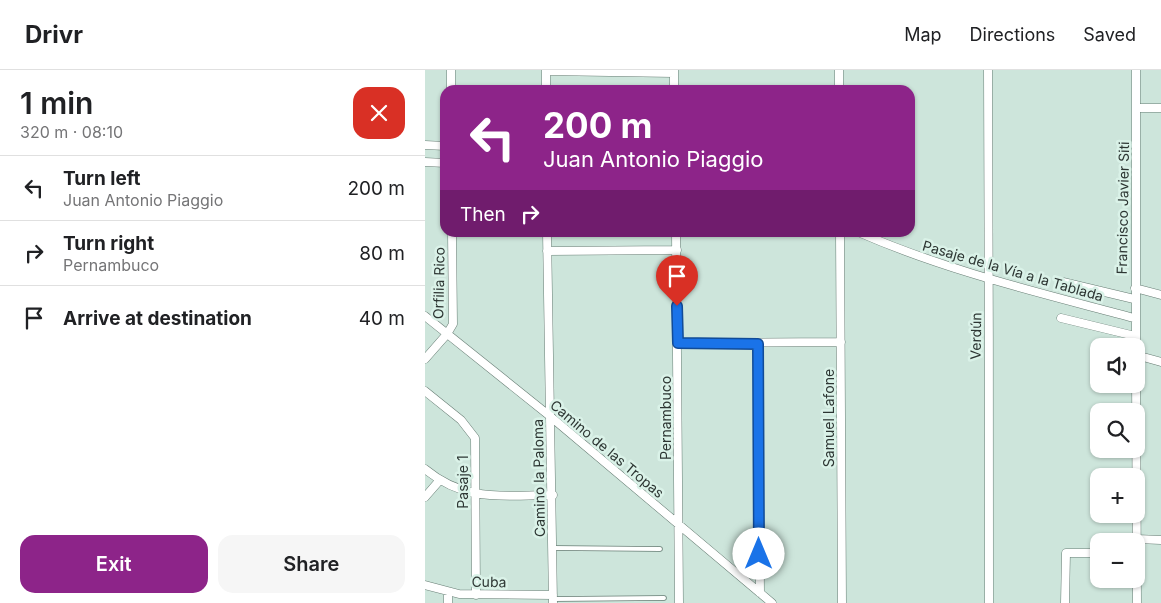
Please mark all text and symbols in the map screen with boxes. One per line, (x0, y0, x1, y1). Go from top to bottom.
text: Drivr (25, 20, 83, 49)
text: Map (904, 24, 942, 45)
text: Directions (970, 24, 1055, 45)
text: Saved (1083, 24, 1136, 45)
text: 1 min (20, 85, 93, 121)
button: close (353, 87, 405, 139)
text: 200 m (543, 104, 652, 146)
icon: left (460, 105, 525, 170)
text: 320 m · 08:10 (20, 122, 123, 142)
street label: Francisco Javier Siti (1113, 141, 1132, 275)
text: Juan Antonio Piaggio (543, 146, 763, 172)
text: Turn left (63, 167, 141, 190)
icon: left (20, 174, 48, 202)
text: 200 m (347, 177, 405, 200)
text: Juan Antonio Piaggio (63, 190, 223, 210)
icon: right (516, 200, 544, 228)
text: Then (460, 203, 506, 226)
text: Turn right (63, 232, 154, 255)
street label: Pasaje de la Vía a la Tablada (921, 237, 1106, 305)
icon: right (20, 239, 48, 267)
text: 80 m (359, 242, 405, 265)
street label: Orfilia Rico (429, 247, 448, 319)
text: Pernambuco (63, 255, 159, 275)
pin (656, 255, 698, 306)
icon: arrive (663, 262, 691, 290)
icon: arrive (20, 304, 48, 332)
text: Arrive at destination (63, 307, 252, 330)
text: 40 m (359, 307, 405, 330)
street label: Verdún (967, 312, 984, 360)
map controls (1090, 338, 1145, 588)
button: sound (1090, 338, 1145, 393)
street label: Samuel Lafone (820, 369, 837, 467)
street label: Pernambuco (657, 376, 674, 460)
street label: Camino de las Tropas (547, 396, 668, 501)
button: search (1090, 403, 1145, 458)
street label: Camino la Paloma (529, 419, 548, 537)
street label: Pasaje 1 (454, 455, 471, 509)
button: + (1090, 468, 1145, 523)
position arrow (732, 527, 784, 579)
button: − (1090, 533, 1145, 588)
button: Exit (20, 535, 208, 593)
button: Share (218, 535, 405, 593)
street label: Cuba (471, 573, 507, 590)

